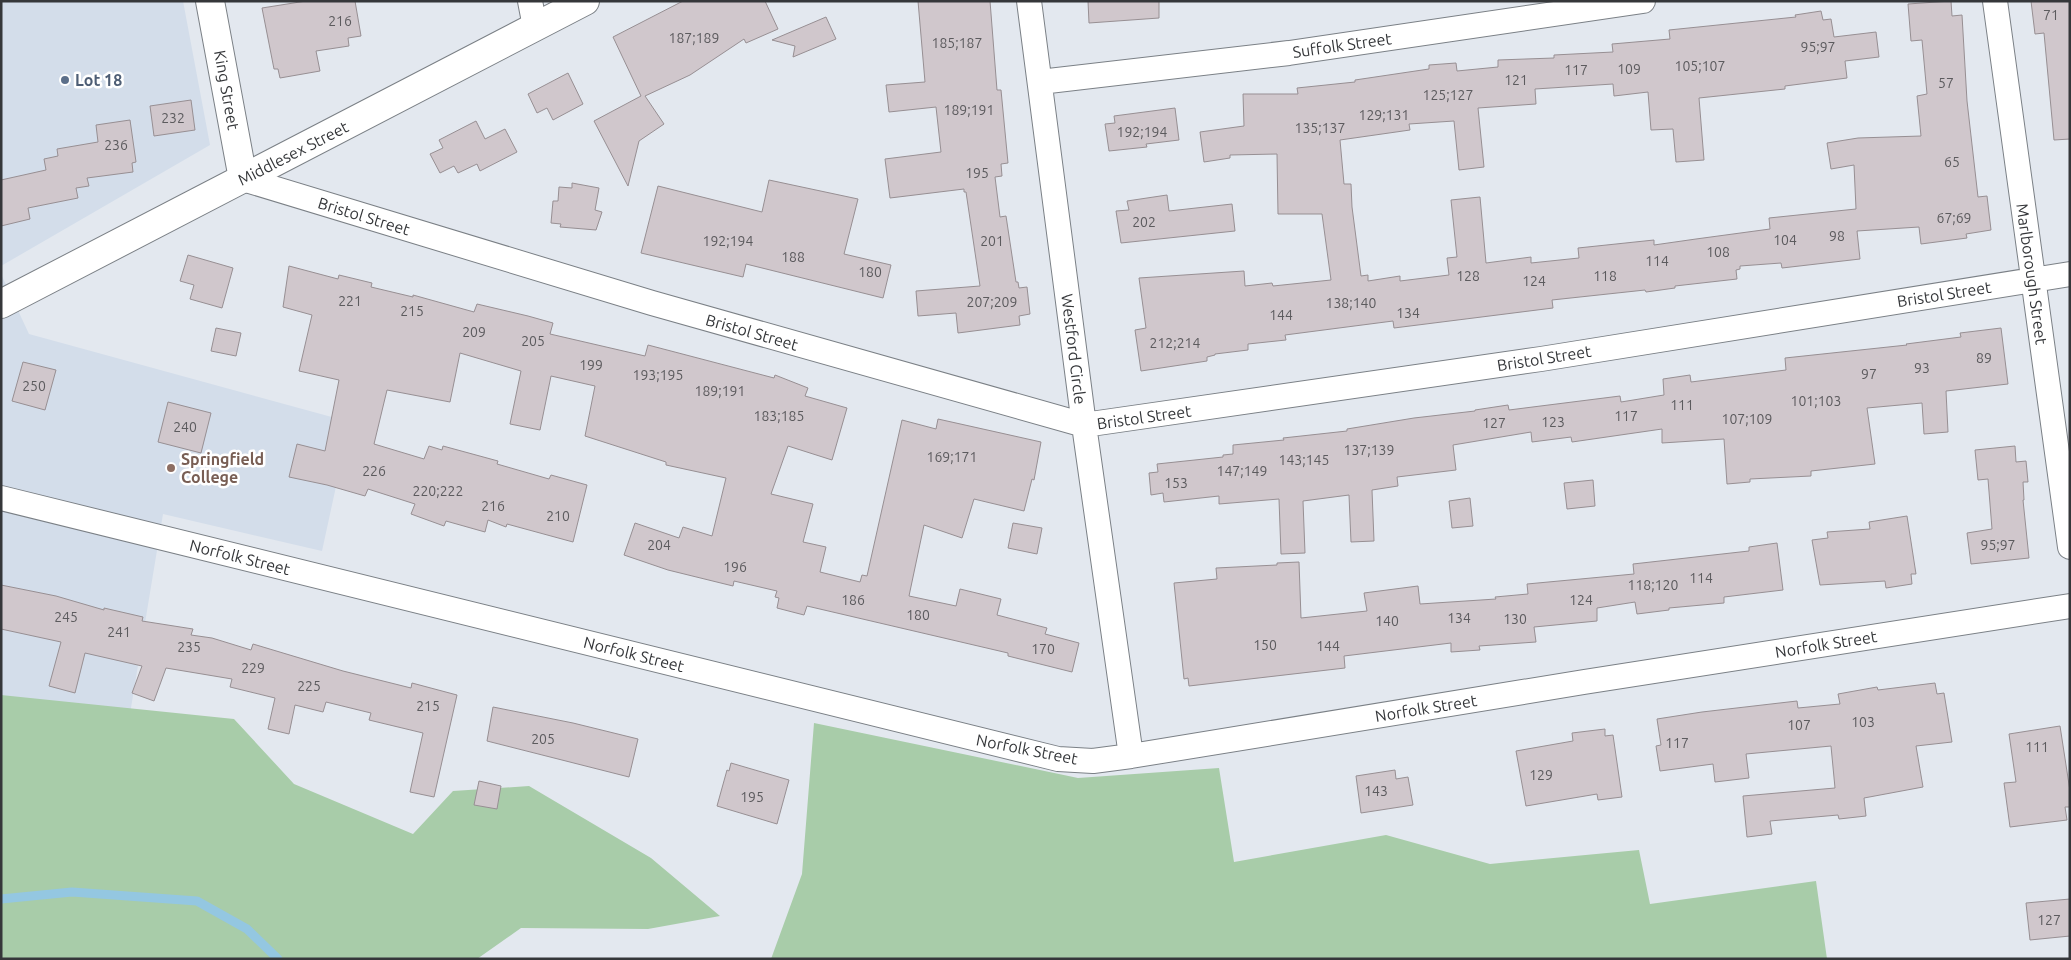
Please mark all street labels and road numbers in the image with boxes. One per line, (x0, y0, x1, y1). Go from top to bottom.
street label: Suffolk Street (1291, 29, 1393, 61)
street label: King Street (211, 49, 243, 132)
street label: Middlesex Street (235, 117, 352, 189)
street label: Bristol Street (316, 193, 413, 239)
street label: Marlborough Street (2013, 202, 2051, 346)
street label: Bristol Street (1896, 278, 1993, 310)
street label: Westford Circle (1058, 293, 1090, 405)
street label: Bristol Street (704, 310, 801, 354)
street label: Bristol Street (1496, 342, 1593, 374)
street label: Bristol Street (1096, 401, 1193, 433)
street label: Norfolk Street (188, 536, 293, 578)
street label: Norfolk Street (1774, 627, 1879, 661)
street label: Norfolk Street (582, 633, 687, 675)
street label: Norfolk Street (1374, 691, 1479, 725)
street label: Norfolk Street (975, 730, 1080, 768)

